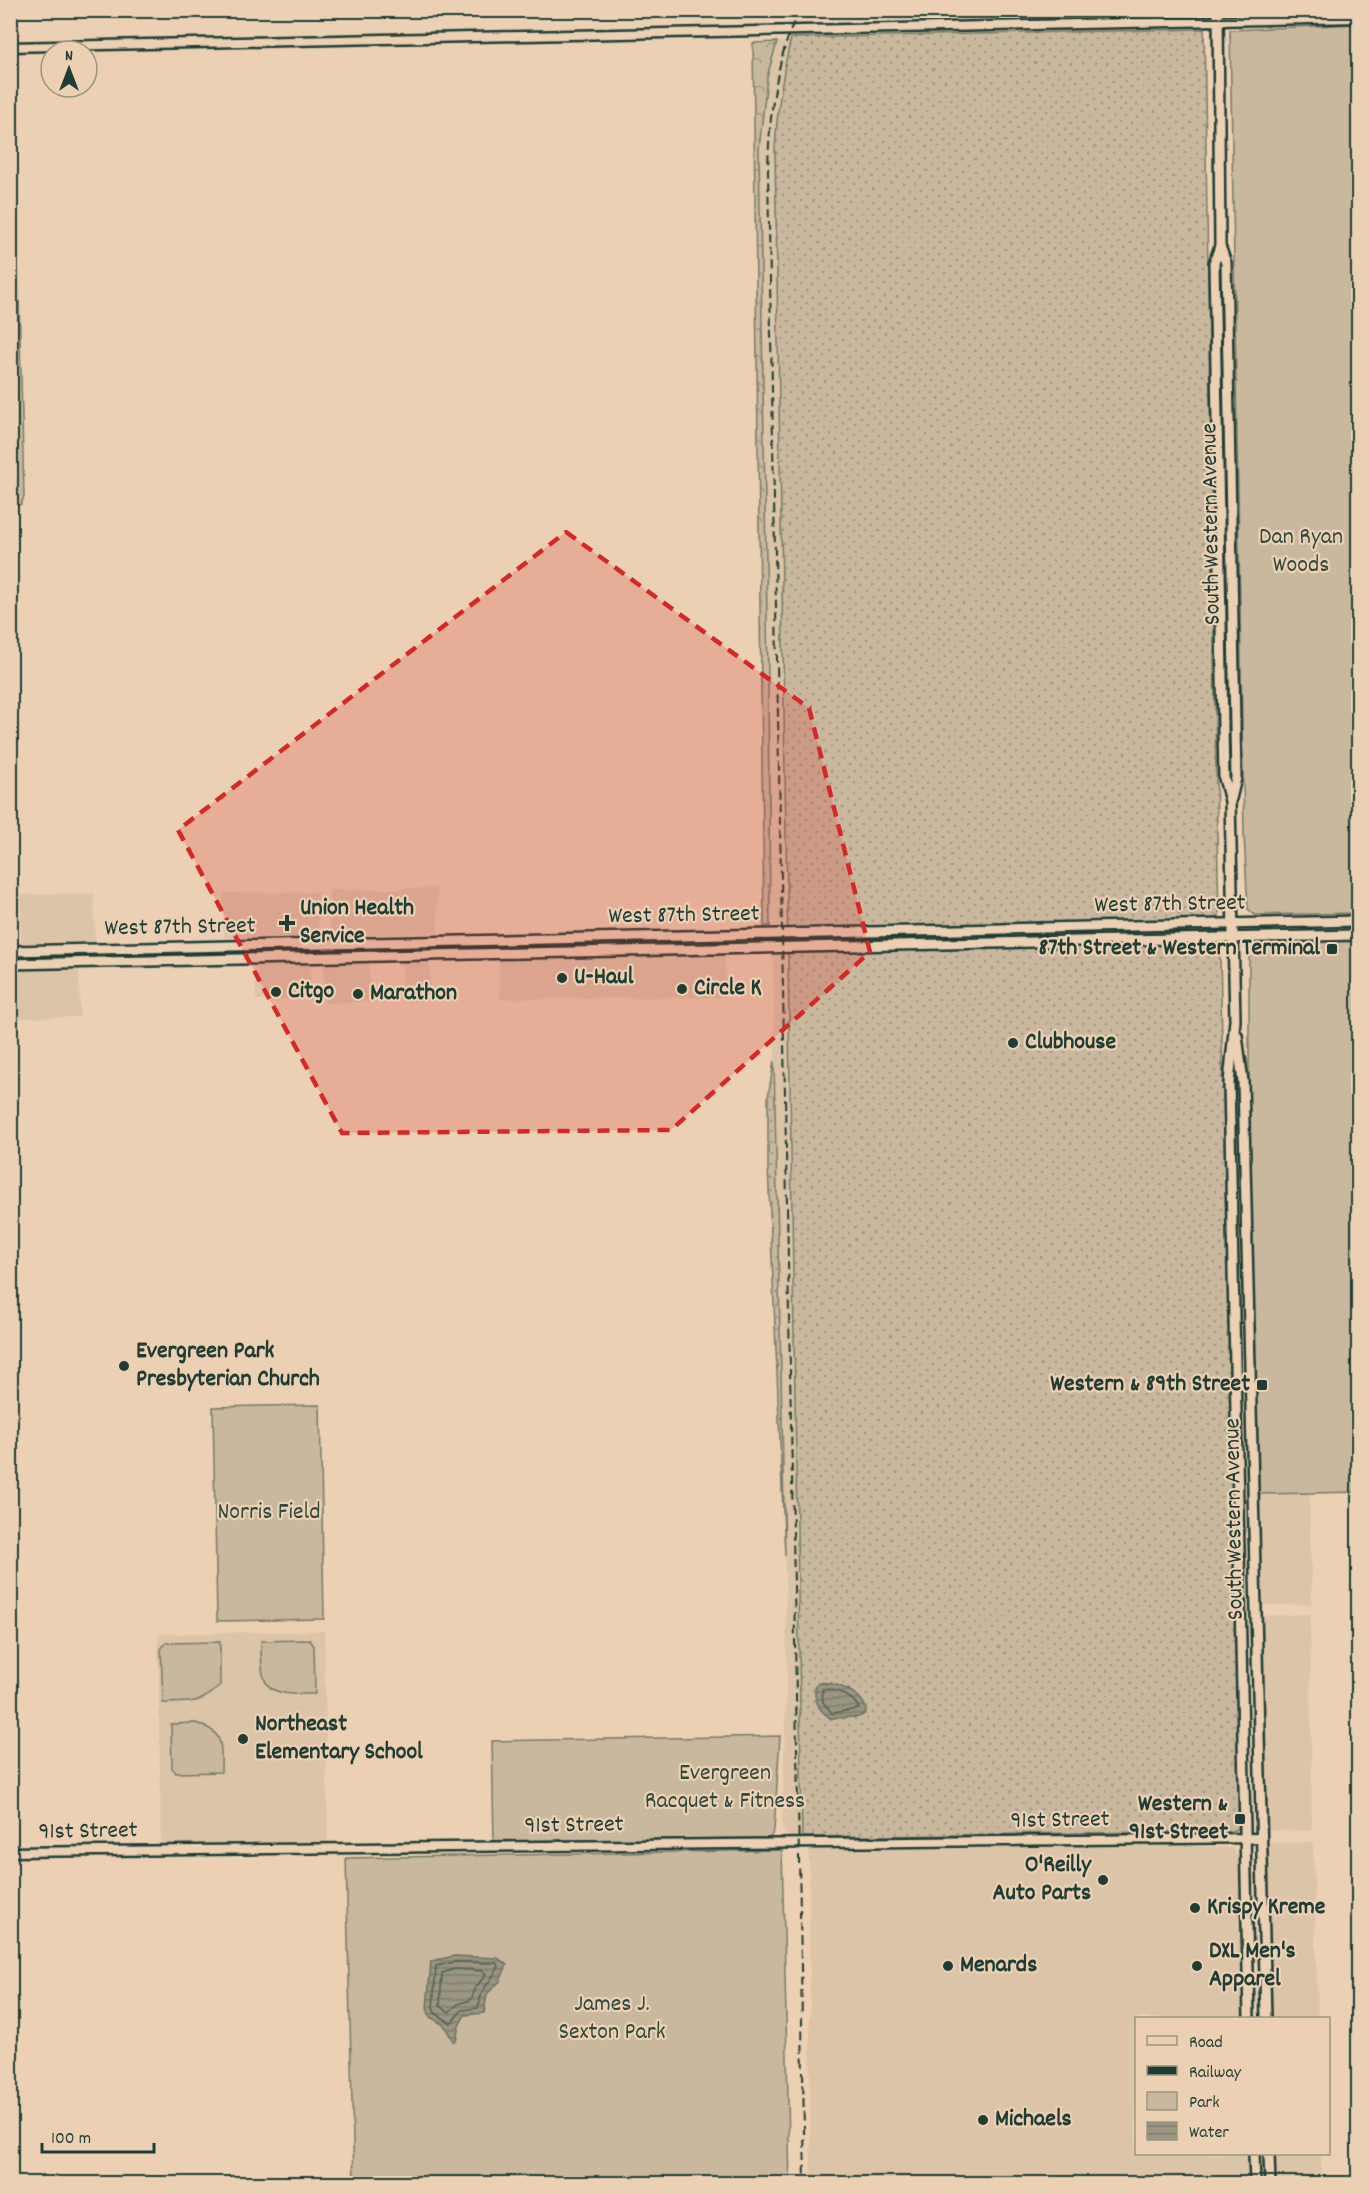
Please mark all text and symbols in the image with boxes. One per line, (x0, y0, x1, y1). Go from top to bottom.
north arrow (39, 39, 99, 99)
text: N (65, 45, 73, 68)
street label: South Western Avenue (1193, 423, 1231, 625)
park label: Dan Ryan Woods (1259, 521, 1343, 583)
street label: West 87th Street (1094, 887, 1246, 923)
place label: Union Health Service (300, 892, 414, 954)
street label: West 87th Street (608, 898, 760, 934)
street label: West 87th Street (104, 910, 256, 946)
marker: Union Health Service (278, 914, 296, 932)
place label: 87th Street & Western Terminal (1039, 932, 1320, 966)
marker: 87th Street & Western Terminal (1325, 942, 1339, 956)
place label: U-Haul (574, 961, 634, 995)
marker: U-Haul (555, 971, 569, 985)
place label: Circle K (694, 972, 762, 1006)
place label: Citgo (288, 975, 335, 1009)
place label: Marathon (370, 977, 457, 1011)
marker: Circle K (675, 982, 689, 996)
marker: Citgo (269, 985, 283, 999)
marker: Marathon (351, 987, 365, 1001)
place label: Clubhouse (1025, 1026, 1116, 1060)
marker: Clubhouse (1006, 1036, 1020, 1050)
place label: Evergreen Park Presbyterian Church (136, 1335, 320, 1397)
marker: Evergreen Park Presbyterian Church (117, 1359, 131, 1373)
place label: Western & 89th Street (1050, 1368, 1250, 1402)
marker: Western & 89th Street (1255, 1378, 1269, 1392)
street label: South Western Avenue (1216, 1418, 1254, 1620)
park label: Norris Field (218, 1496, 320, 1530)
place label: Northeast Elementary School (255, 1708, 423, 1770)
marker: Northeast Elementary School (236, 1732, 250, 1746)
park label: Evergreen Racquet & Fitness (645, 1757, 805, 1819)
place label: Western & 91st Street (1129, 1788, 1228, 1850)
street label: 91st Street (1010, 1803, 1110, 1839)
street label: 91st Street (524, 1808, 624, 1844)
marker: Western & 91st Street (1233, 1812, 1247, 1826)
street label: 91st Street (38, 1814, 138, 1850)
place label: O'Reilly Auto Parts (993, 1849, 1092, 1911)
marker: O'Reilly Auto Parts (1096, 1873, 1110, 1887)
place label: Krispy Kreme (1207, 1891, 1326, 1925)
marker: Krispy Kreme (1188, 1901, 1202, 1915)
place label: DXL Men's Apparel (1209, 1935, 1296, 1997)
place label: Menards (960, 1949, 1037, 1983)
marker: Menards (941, 1959, 955, 1973)
marker: DXL Men's Apparel (1190, 1959, 1204, 1973)
park label: James J. Sexton Park (558, 1988, 666, 2050)
legend (1135, 2017, 1330, 2155)
text: Road (1189, 2031, 1223, 2056)
text: Railway (1189, 2061, 1242, 2086)
text: Park (1189, 2091, 1220, 2116)
place label: Michaels (995, 2103, 1072, 2137)
marker: Michaels (976, 2113, 990, 2127)
scale bar (42, 2116, 154, 2154)
text: Water (1189, 2121, 1229, 2146)
text: 100 m (51, 2127, 91, 2152)

